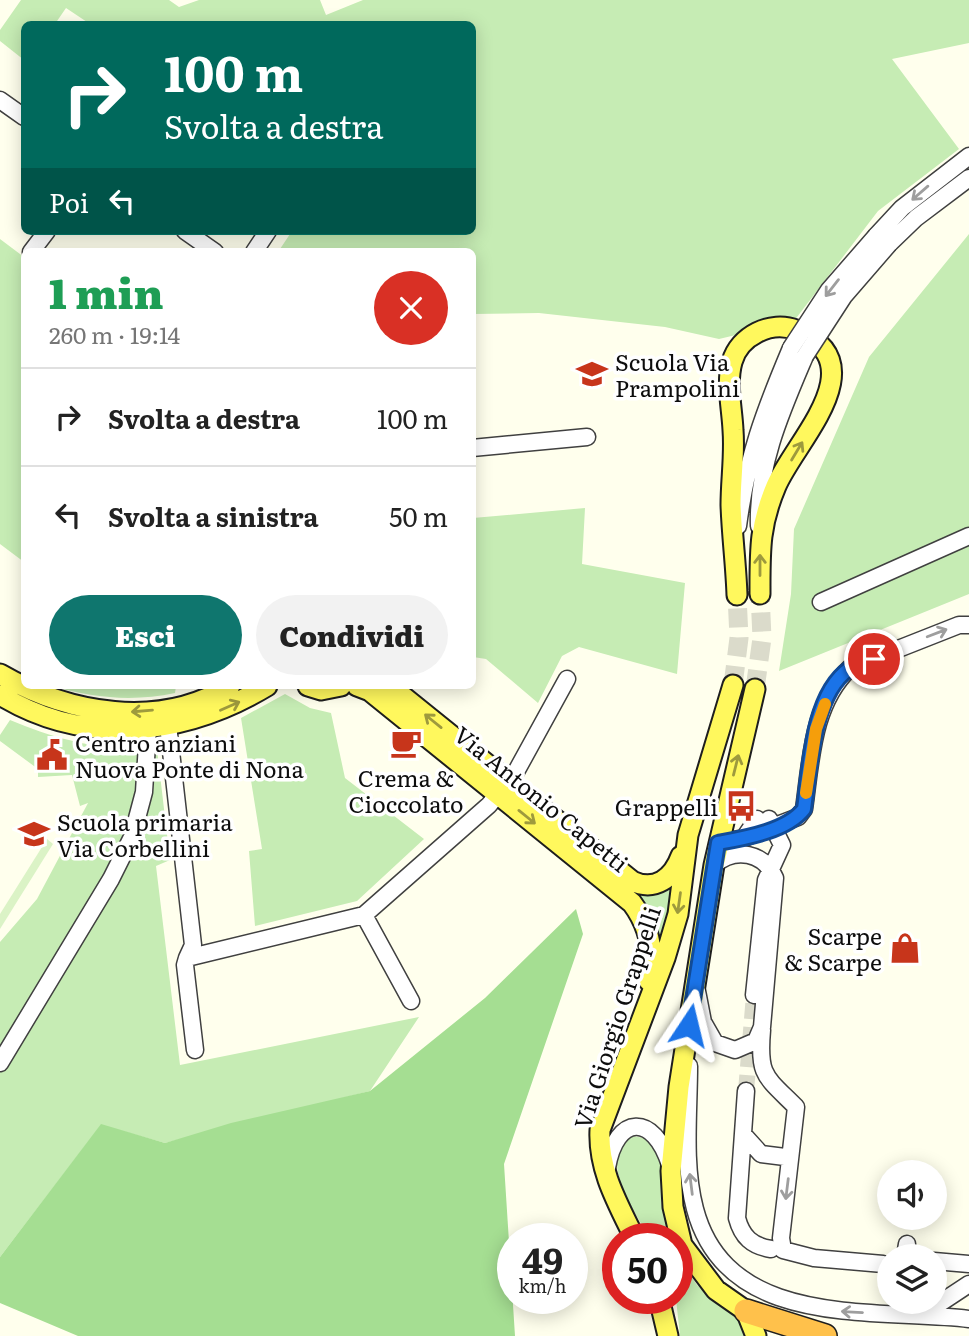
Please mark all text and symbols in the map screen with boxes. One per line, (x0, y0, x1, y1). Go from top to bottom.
text: 100 m (164, 34, 303, 107)
icon: right (49, 49, 140, 140)
text: Svolta a destra (164, 101, 383, 149)
text: Poi (49, 182, 89, 221)
icon: left (103, 182, 141, 220)
one-way arrow (911, 185, 929, 201)
text: 1 min (49, 260, 164, 322)
button: close (374, 271, 448, 345)
one-way arrow (824, 279, 839, 297)
text: 260 m · 19:14 (49, 317, 180, 351)
place label: Scuola Via Prampolini (615, 344, 740, 404)
school or university icon: Scuola Via Prampolini (575, 357, 609, 391)
icon: right (49, 398, 87, 436)
text: Svolta a destra (108, 398, 300, 437)
text: 100 m (377, 398, 448, 437)
one-way arrow (790, 441, 804, 461)
icon: left (49, 496, 87, 534)
text: Svolta a sinistra (108, 496, 319, 535)
text: 50 m (389, 496, 448, 535)
one-way arrow (753, 554, 767, 577)
button: Esci (49, 595, 242, 675)
button: Condividi (256, 595, 448, 675)
one-way arrow (926, 626, 948, 639)
pin (844, 629, 904, 689)
icon: arrive (855, 640, 893, 678)
one-way arrow (219, 699, 240, 712)
one-way arrow (131, 705, 154, 718)
one-way arrow (425, 713, 443, 729)
street label: Via Antonio Capetti (447, 717, 637, 879)
place label: Centro anziani Nuova Ponte di Nona (75, 725, 304, 785)
cafe icon: Crema & Cioccolato (389, 726, 423, 760)
public building icon: Centro anziani Nuova Ponte di Nona (35, 738, 69, 772)
one-way arrow (730, 754, 743, 777)
place label: Crema & Cioccolato (348, 760, 464, 820)
place label: Grappelli (615, 789, 718, 823)
bus stop icon: Grappelli (724, 789, 758, 823)
place label: Scuola primaria Via Corbellini (57, 804, 233, 864)
one-way arrow (518, 809, 536, 825)
school or university icon: Scuola primaria Via Corbellini (17, 817, 51, 851)
one-way arrow (673, 891, 686, 913)
street label: Via Giorgio Grappelli (564, 901, 668, 1133)
place label: Scarpe & Scarpe (784, 918, 882, 978)
shop icon: Scarpe & Scarpe (888, 931, 922, 965)
position arrow (652, 988, 726, 1062)
map controls (877, 1160, 947, 1314)
button: sound (877, 1160, 947, 1230)
one-way arrow (685, 1173, 698, 1196)
one-way arrow (780, 1177, 793, 1200)
speed limit sign: 50 (602, 1223, 693, 1314)
text: 49 (522, 1233, 563, 1285)
button: layers (877, 1244, 947, 1314)
text: km/h (519, 1272, 566, 1299)
one-way arrow (841, 1305, 864, 1318)

